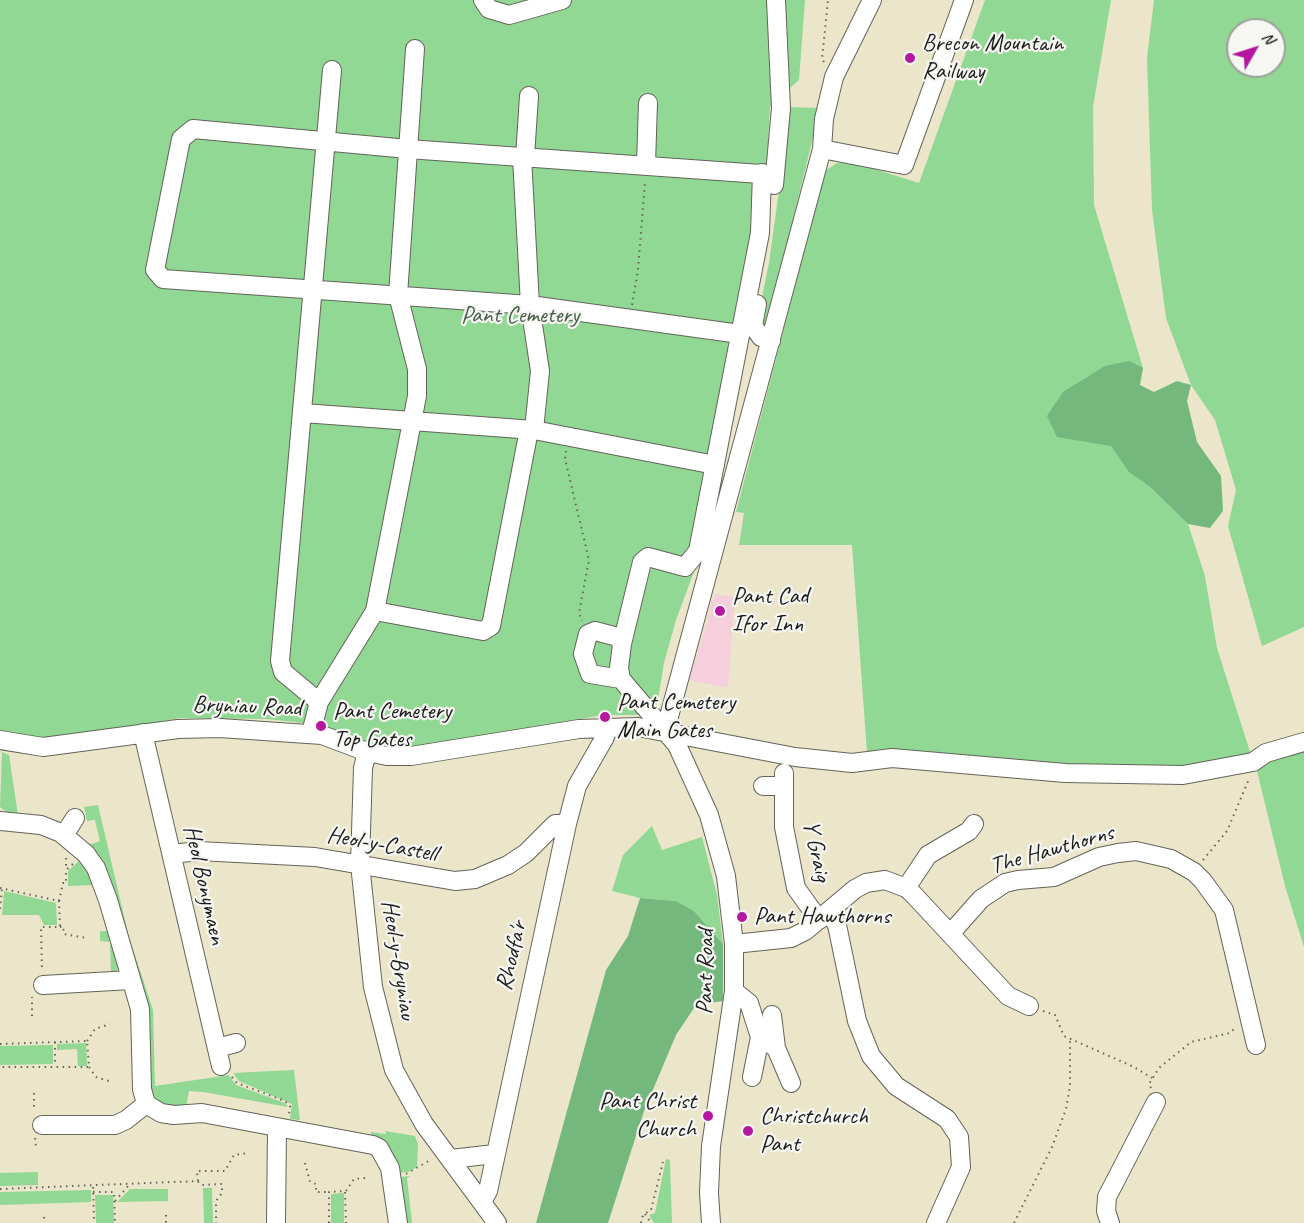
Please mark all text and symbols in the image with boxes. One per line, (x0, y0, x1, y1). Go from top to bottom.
north arrow (1226, 18, 1286, 78)
text: N (1258, 28, 1279, 48)
place label: Brecon Mountain Railway (922, 30, 1063, 86)
marker: Brecon Mountain Railway (903, 51, 917, 65)
park label: Pant Cemetery (461, 302, 579, 330)
place label: Pant Cad Ifor Inn (732, 583, 808, 639)
marker: Pant Cad Ifor Inn (713, 604, 727, 618)
place label: Pant Cemetery Main Gates (617, 689, 735, 745)
street label: Bryniau Road (192, 691, 302, 723)
place label: Pant Cemetery Top Gates (333, 698, 451, 754)
marker: Pant Cemetery Main Gates (598, 710, 612, 724)
marker: Pant Cemetery Top Gates (314, 719, 328, 733)
street label: Y Graig (796, 818, 836, 884)
street label: The Hawthorns (987, 819, 1117, 881)
street label: Heol-y-Castell (325, 821, 439, 869)
street label: Heol Bonymaen (176, 823, 232, 947)
street label: Heol-y-Bryniau (374, 898, 422, 1022)
place label: Pant Hawthorns (754, 903, 890, 931)
marker: Pant Hawthorns (735, 910, 749, 924)
street label: Rhodfa'r (490, 919, 534, 993)
street label: Pant Road (691, 929, 721, 1015)
place label: Pant Christ Church (599, 1088, 696, 1144)
place label: Christchurch Pant (760, 1103, 868, 1159)
marker: Pant Christ Church (701, 1109, 715, 1123)
marker: Christchurch Pant (741, 1124, 755, 1138)

